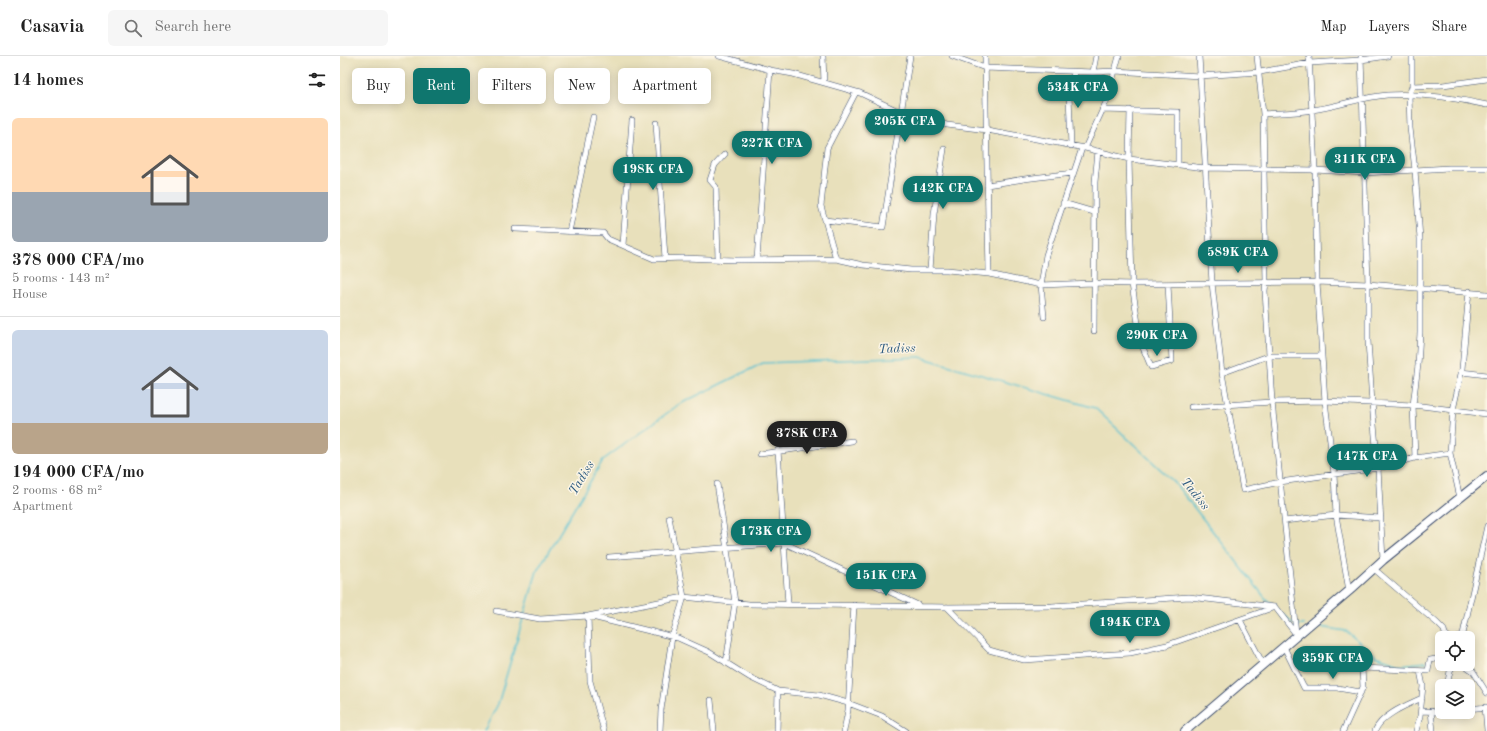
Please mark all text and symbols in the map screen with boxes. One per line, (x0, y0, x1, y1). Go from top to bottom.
search box (108, 10, 388, 46)
icon: search (122, 17, 144, 39)
text: Casavia (20, 18, 84, 37)
text: Search here (154, 20, 231, 35)
text: Map (1321, 20, 1347, 34)
text: Layers (1369, 20, 1410, 34)
text: Share (1432, 20, 1467, 34)
chip: Buy (352, 68, 405, 104)
chip: Rent (413, 68, 470, 104)
chip: Filters (478, 68, 546, 104)
chip: New (554, 68, 610, 104)
chip: Apartment (618, 68, 711, 104)
icon: filters (306, 69, 328, 91)
text: 14 homes (12, 72, 84, 89)
pin: 534K CFA (1037, 75, 1119, 109)
text: 534K CFA (1047, 81, 1109, 94)
pin: 205K CFA (864, 109, 946, 143)
text: 205K CFA (874, 115, 936, 128)
pin: 227K CFA (731, 131, 813, 165)
text: 227K CFA (741, 137, 803, 150)
icon: home (134, 144, 206, 216)
pin: 311K CFA (1324, 147, 1406, 181)
text: 311K CFA (1334, 153, 1396, 166)
pin: 198K CFA (612, 157, 694, 191)
text: 198K CFA (622, 163, 684, 176)
pin: 142K CFA (902, 176, 984, 210)
text: 142K CFA (912, 182, 974, 195)
pin: 589K CFA (1197, 240, 1279, 274)
text: 589K CFA (1207, 246, 1269, 259)
text: 378 000 CFA/mo (12, 252, 144, 269)
text: 5 rooms · 143 m² (12, 272, 110, 285)
text: House (12, 288, 47, 301)
pin: 290K CFA (1116, 323, 1198, 357)
text: 290K CFA (1126, 329, 1188, 342)
water label: Tadiss (878, 342, 916, 356)
icon: home (134, 356, 206, 428)
pin: 378K CFA (766, 421, 848, 455)
text: 378K CFA (776, 427, 838, 440)
pin: 147K CFA (1326, 444, 1408, 478)
text: 147K CFA (1336, 450, 1398, 463)
water label: Tadiss (567, 458, 597, 497)
text: 194 000 CFA/mo (12, 464, 144, 481)
water label: Tadiss (1178, 475, 1212, 513)
text: 2 rooms · 68 m² (12, 484, 102, 497)
text: Apartment (12, 500, 73, 513)
pin: 173K CFA (730, 519, 812, 553)
text: 173K CFA (740, 525, 802, 538)
pin: 151K CFA (845, 563, 927, 597)
text: 151K CFA (855, 569, 917, 582)
pin: 194K CFA (1089, 610, 1171, 644)
text: 194K CFA (1099, 616, 1161, 629)
map controls (1435, 631, 1475, 719)
button: locate (1435, 631, 1475, 671)
pin: 359K CFA (1292, 646, 1374, 680)
text: 359K CFA (1302, 652, 1364, 665)
button: layers (1435, 679, 1475, 719)

